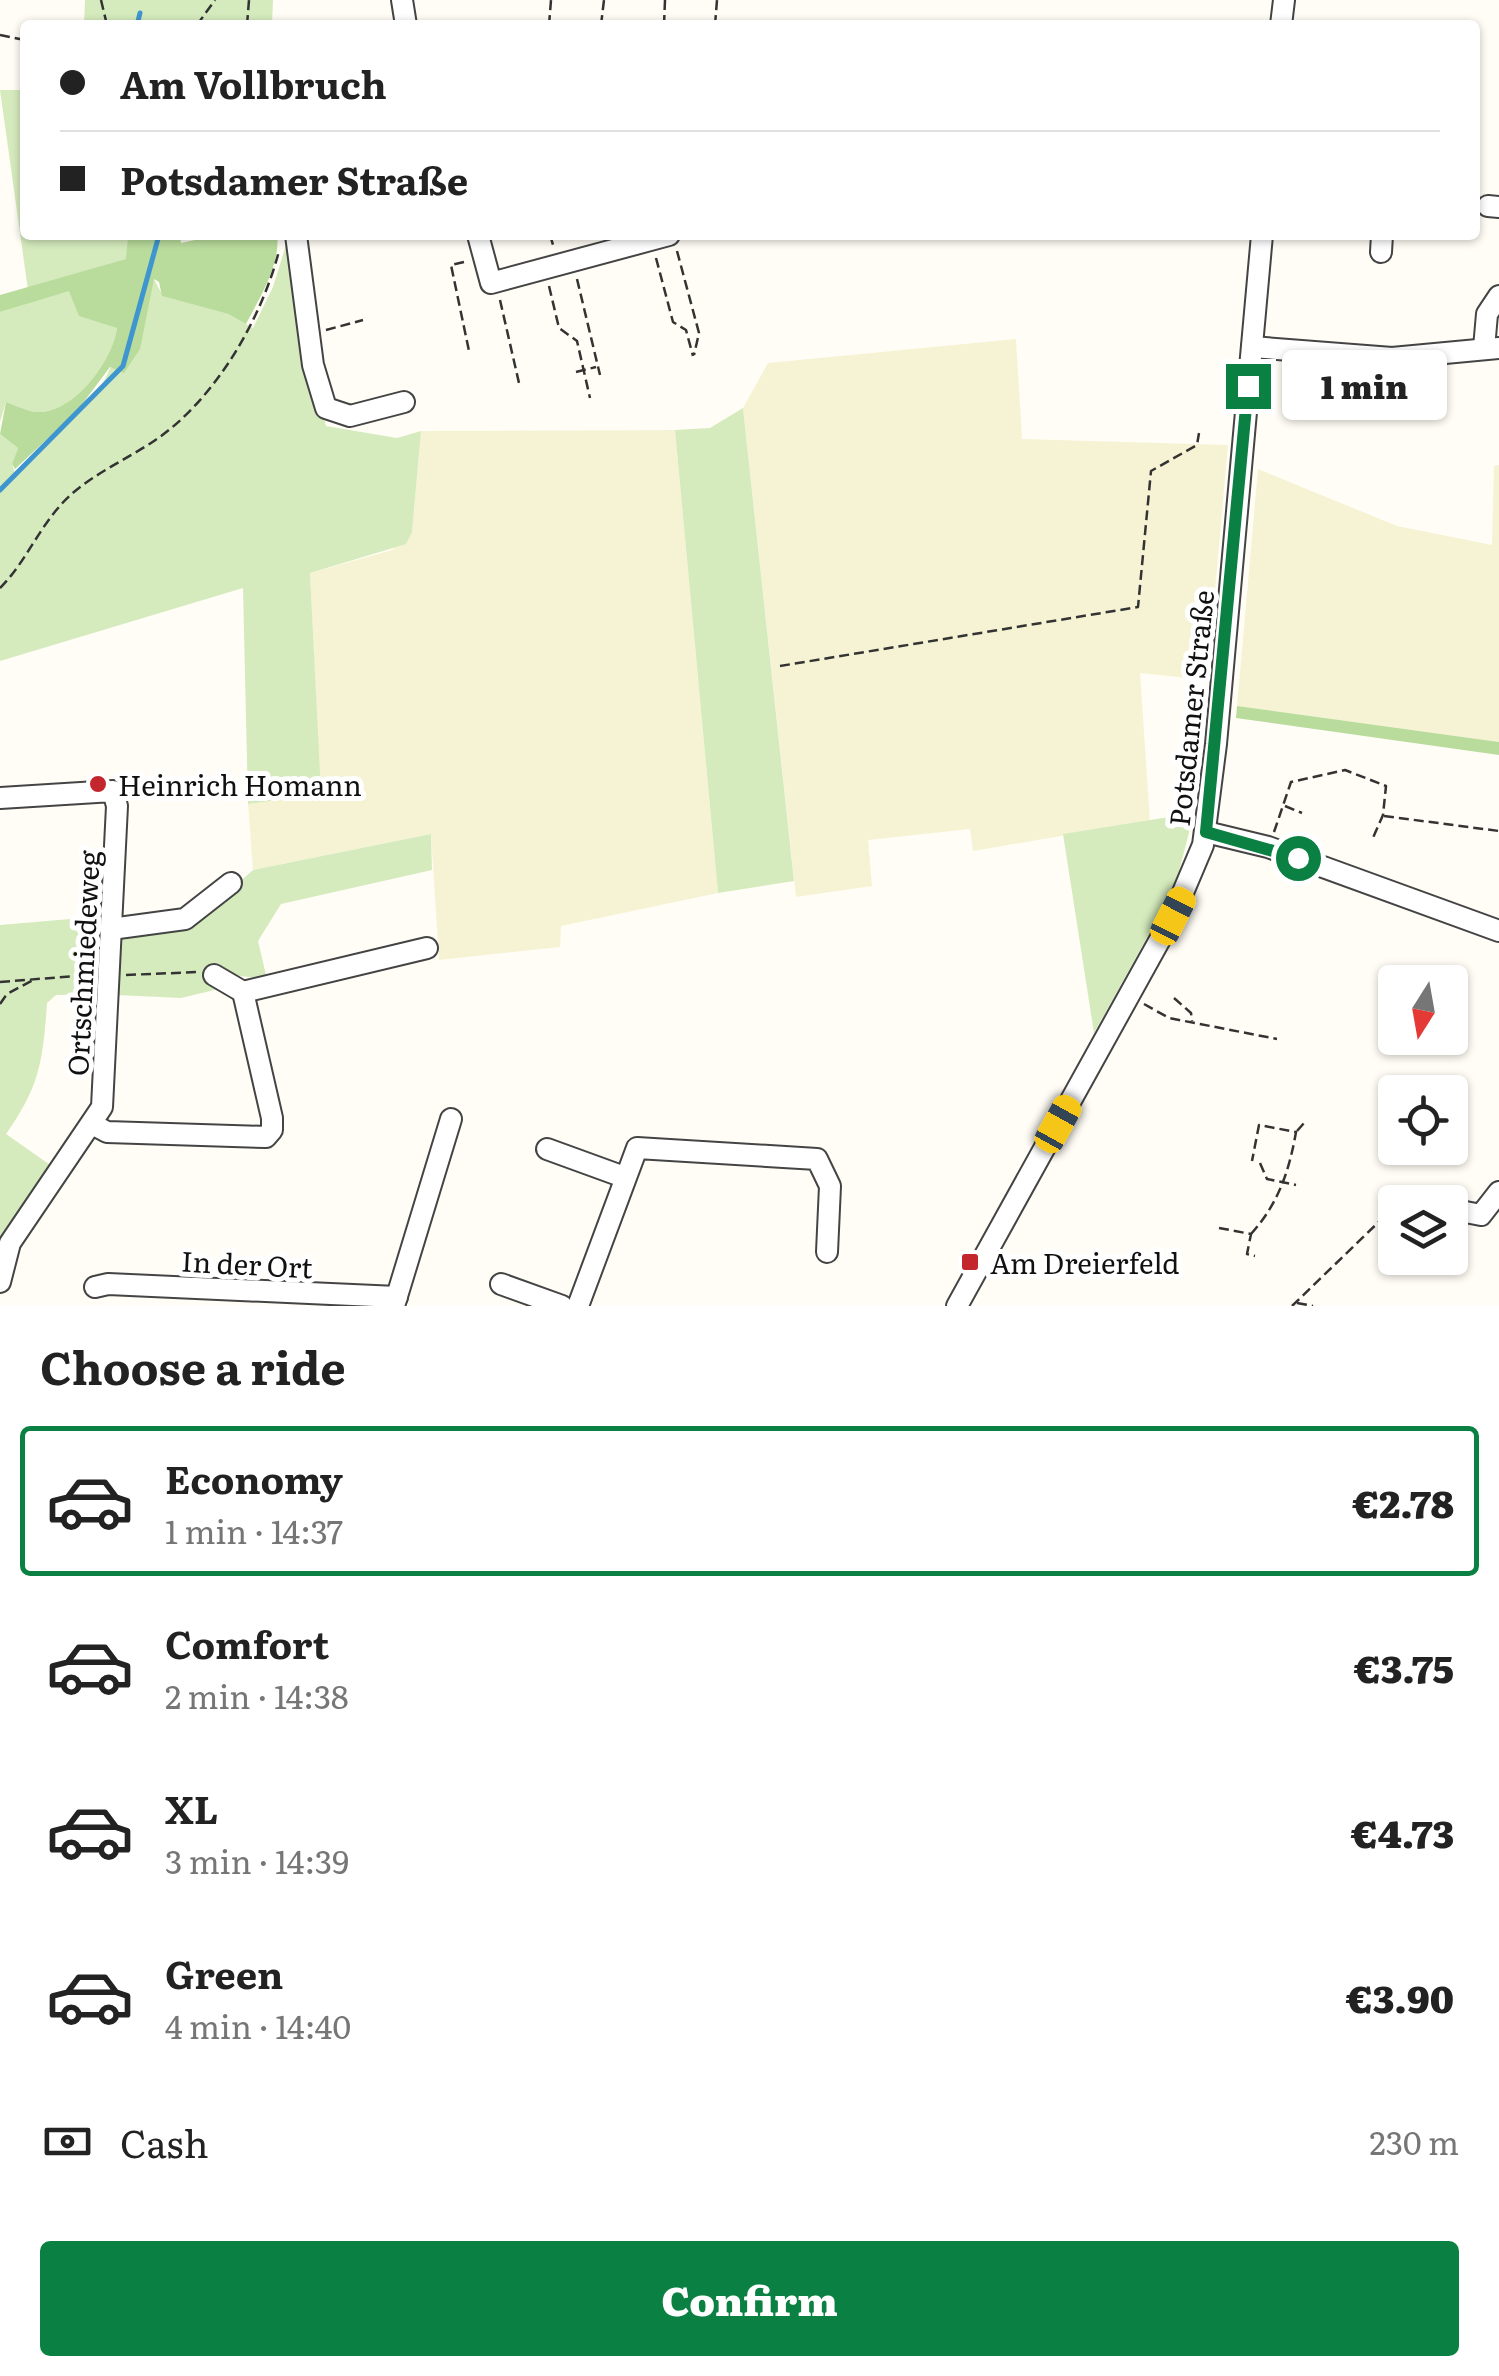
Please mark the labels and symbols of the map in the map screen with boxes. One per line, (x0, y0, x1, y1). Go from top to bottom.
callout: 1 min (1283, 351, 1448, 421)
route end (1226, 364, 1271, 409)
street label: Potsdamer Straße (1157, 588, 1223, 828)
place label: Heinrich Homann (118, 763, 362, 805)
marker: Heinrich Homann (87, 773, 109, 795)
route start (1276, 836, 1321, 881)
street label: Ortschmiedeweg (55, 849, 109, 1077)
car (1146, 882, 1200, 950)
north arrow (1378, 965, 1468, 1055)
car (1030, 1090, 1086, 1158)
street label: In der Ort (180, 1239, 314, 1287)
place label: Am Dreierfeld (990, 1241, 1179, 1283)
marker: Am Dreierfeld (959, 1251, 981, 1273)

